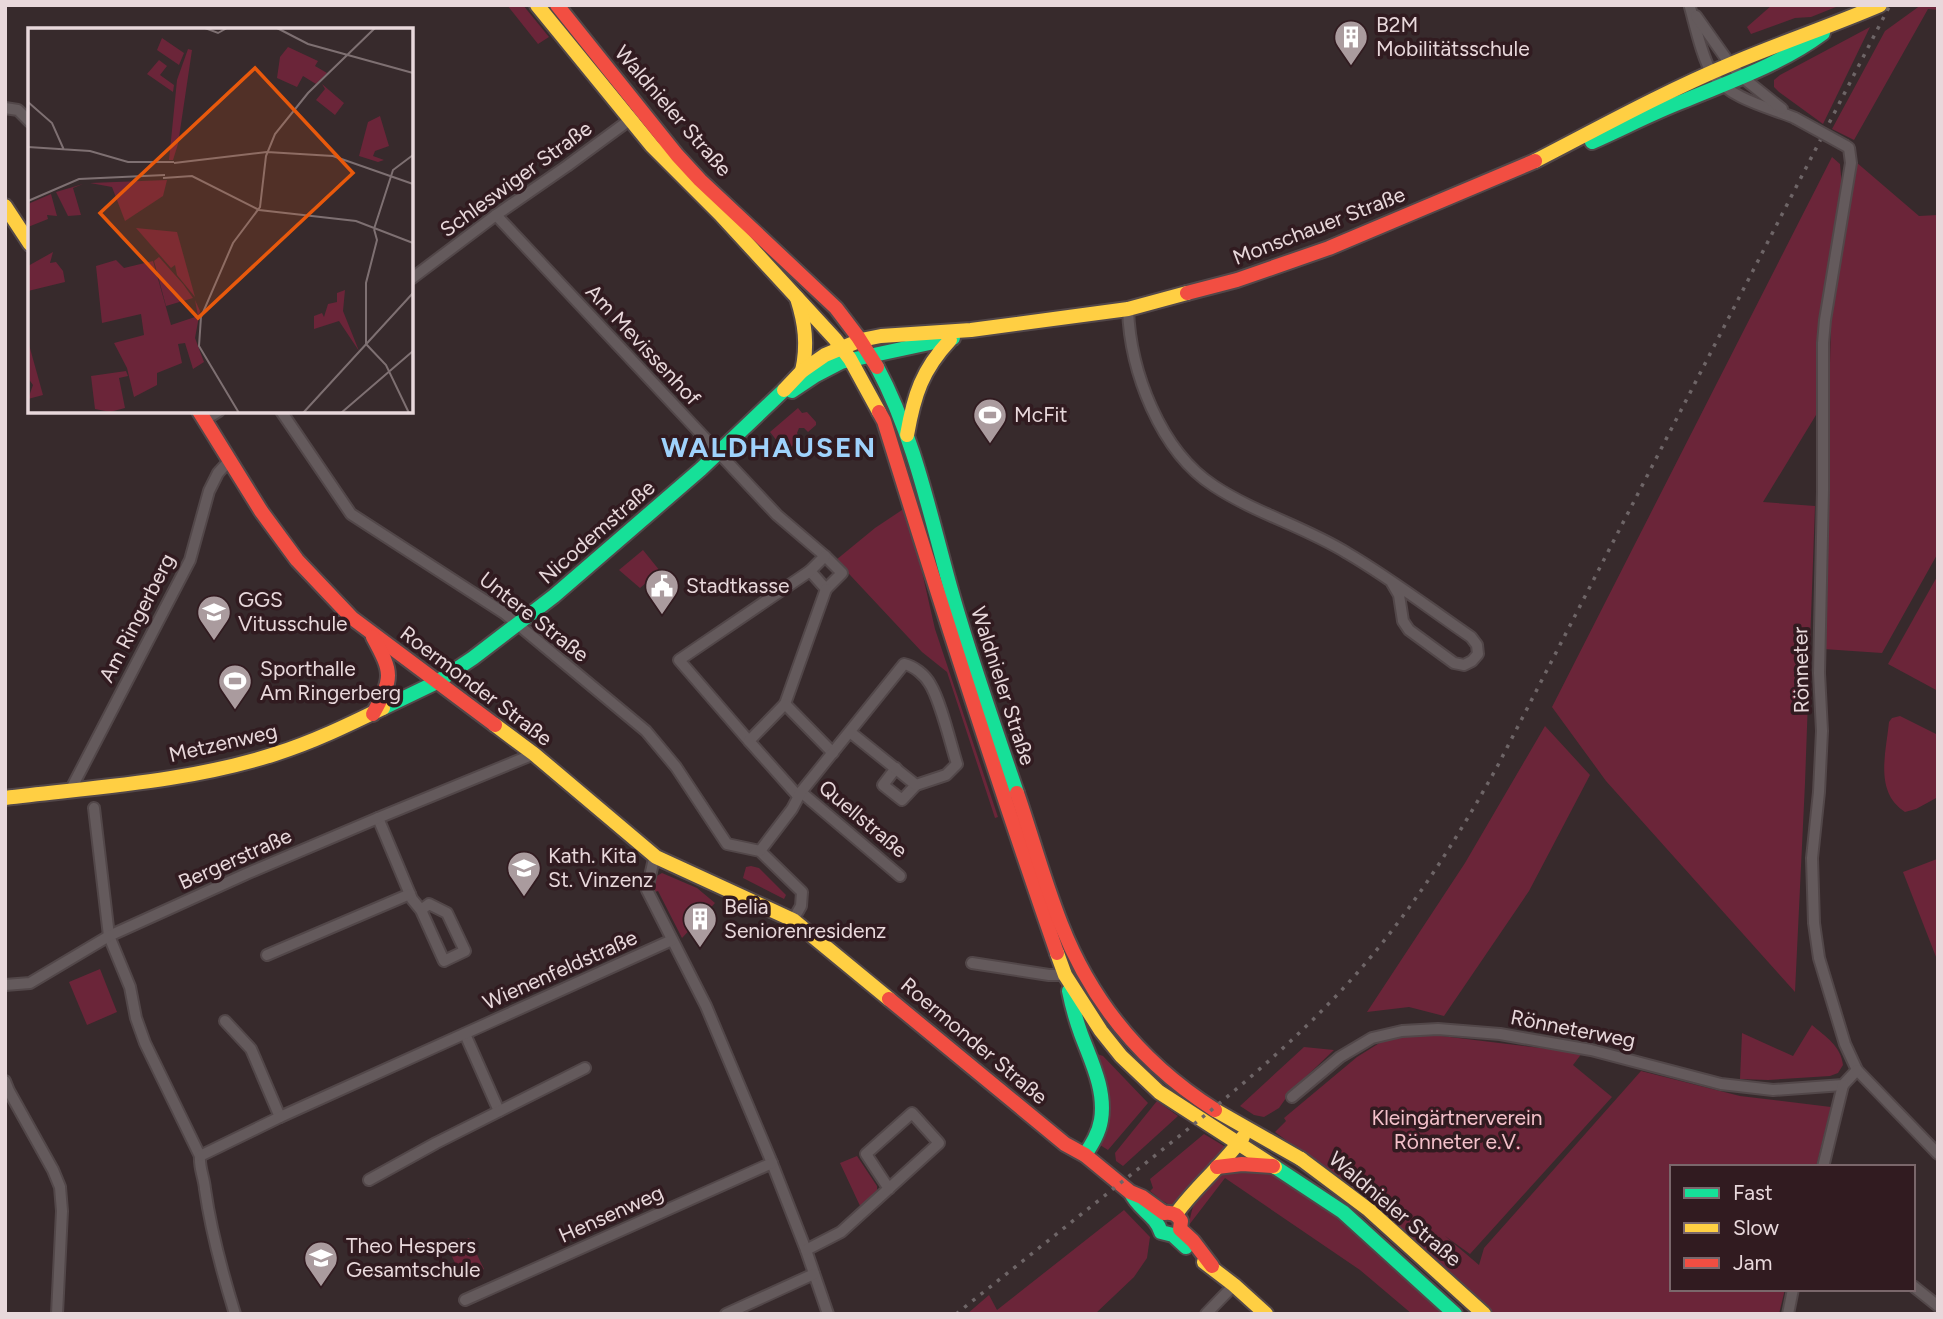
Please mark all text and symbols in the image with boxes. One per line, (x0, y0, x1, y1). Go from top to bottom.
place label: B2M Mobilitätsschule (1376, 12, 1530, 61)
building icon: B2M Mobilitätsschule (1332, 18, 1370, 67)
inset map (28, 28, 413, 413)
street label: Waldnieler Straße (610, 40, 737, 181)
street label: Schleswiger Straße (435, 115, 596, 242)
street label: Monschauer Straße (1229, 181, 1409, 270)
street label: Am Mevissenhof (581, 279, 706, 411)
sports icon: McFit (971, 396, 1009, 445)
place label: McFit (1014, 402, 1067, 427)
district label: WALDHAUSEN (661, 430, 877, 464)
street label: Nicodemstraße (534, 475, 660, 589)
street label: Am Ringerberg (93, 549, 180, 686)
street label: Untere Straße (475, 566, 594, 667)
public building icon: Stadtkasse (643, 567, 681, 616)
place label: Stadtkasse (686, 573, 789, 598)
place label: GGS Vitusschule (238, 587, 348, 636)
school or university icon: GGS Vitusschule (195, 593, 233, 642)
street label: Waldnieler Straße (966, 603, 1041, 768)
street label: Roermonder Straße (395, 620, 557, 751)
street label: Rönneter (1787, 626, 1814, 714)
place label: Sporthalle Am Ringerberg (260, 656, 401, 705)
sports icon: Sporthalle Am Ringerberg (216, 662, 254, 711)
street label: Metzenweg (166, 718, 280, 767)
street label: Quellstraße (814, 774, 913, 863)
street label: Bergerstraße (174, 822, 295, 895)
place label: Kath. Kita St. Vinzenz (548, 843, 653, 892)
school or university icon: Kath. Kita St. Vinzenz (505, 849, 543, 898)
place label: Belia Seniorenresidenz (724, 894, 886, 943)
building icon: Belia Seniorenresidenz (681, 900, 719, 949)
street label: Wienenfeldstraße (479, 924, 641, 1015)
street label: Roermonder Straße (896, 972, 1053, 1109)
street label: Rönneterweg (1509, 1004, 1638, 1053)
park label: Kleingärtnerverein Rönneter e.V. (1371, 1105, 1543, 1154)
street label: Waldnieler Straße (1324, 1146, 1467, 1271)
legend (1670, 1165, 1915, 1291)
street label: Hensenweg (555, 1179, 667, 1248)
text: Fast (1733, 1180, 1773, 1205)
text: Slow (1733, 1215, 1779, 1240)
place label: Theo Hespers Gesamtschule (346, 1233, 480, 1282)
school or university icon: Theo Hespers Gesamtschule (302, 1239, 340, 1288)
text: Jam (1733, 1250, 1772, 1275)

